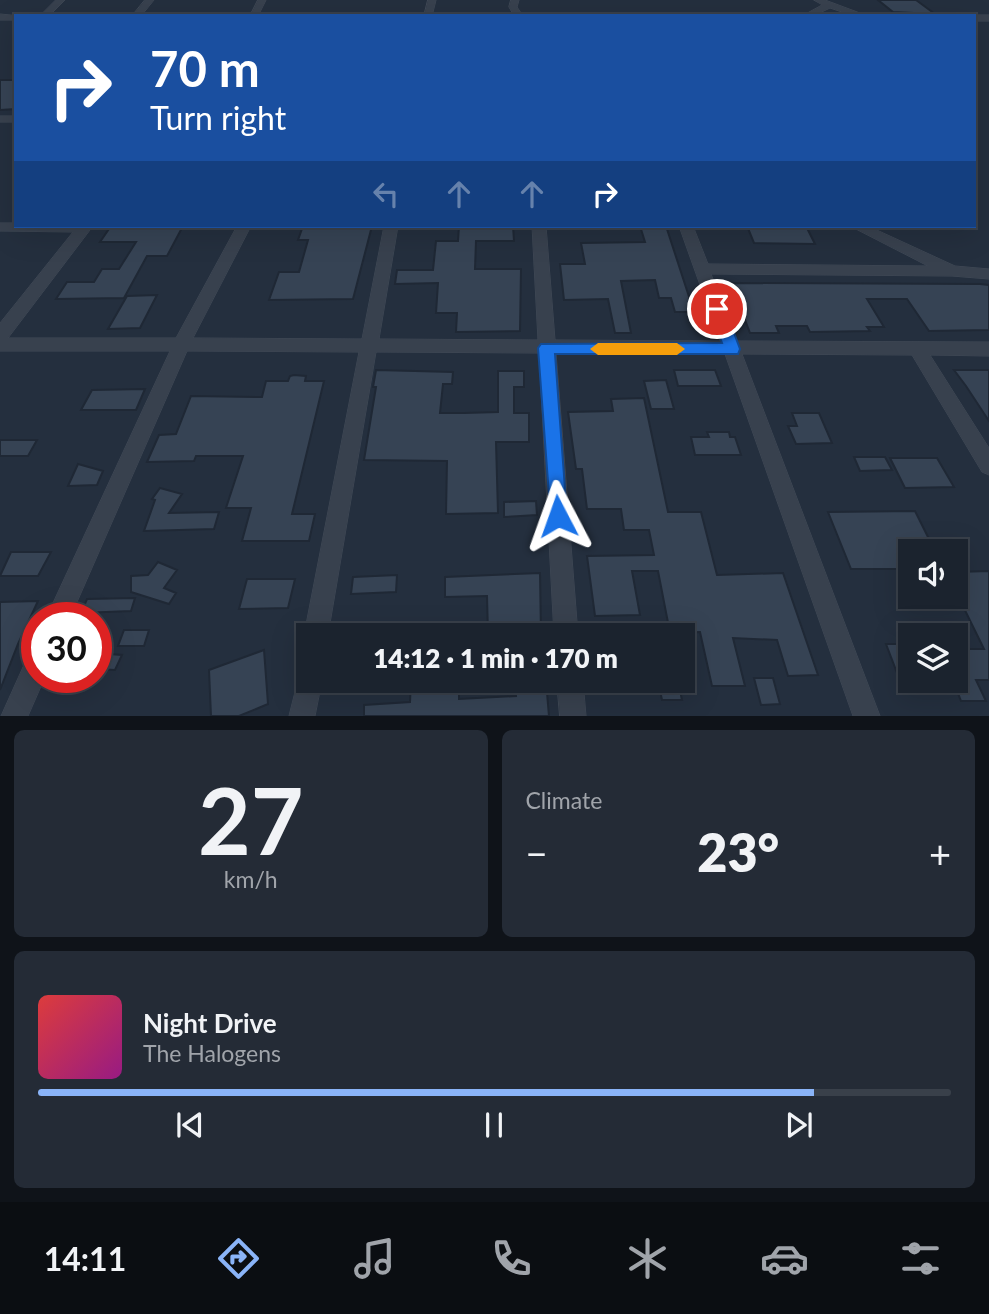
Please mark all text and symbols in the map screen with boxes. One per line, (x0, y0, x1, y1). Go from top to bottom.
text: 70 m (150, 39, 260, 97)
icon: right (35, 42, 126, 133)
text: Turn right (150, 98, 286, 137)
icon: left (367, 175, 405, 213)
icon: ahead (440, 175, 478, 213)
icon: ahead (513, 175, 551, 213)
icon: right (586, 175, 624, 213)
pin (687, 279, 747, 339)
icon: arrive (698, 290, 736, 328)
position arrow (521, 479, 595, 553)
map controls (898, 539, 968, 693)
button: sound (898, 539, 968, 609)
speed limit sign: 30 (21, 602, 112, 693)
button: layers (898, 623, 968, 693)
text: 14:12 · 1 min · 170 m (373, 642, 618, 674)
text: 27 (198, 765, 304, 874)
text: Climate (526, 786, 602, 814)
text: 23° (697, 821, 779, 883)
text: − (526, 830, 548, 876)
text: + (929, 830, 951, 876)
text: km/h (224, 865, 278, 893)
text: Night Drive (143, 1007, 277, 1039)
text: The Halogens (143, 1039, 281, 1067)
icon: previous (171, 1106, 209, 1144)
icon: pause (475, 1106, 513, 1144)
icon: next (780, 1106, 818, 1144)
icon: directions (214, 1234, 263, 1283)
icon: music (350, 1234, 399, 1283)
icon: phone (487, 1234, 536, 1283)
icon: climate (623, 1234, 672, 1283)
icon: car (760, 1234, 809, 1283)
icon: filters (896, 1234, 945, 1283)
text: 14:11 (44, 1239, 126, 1278)

